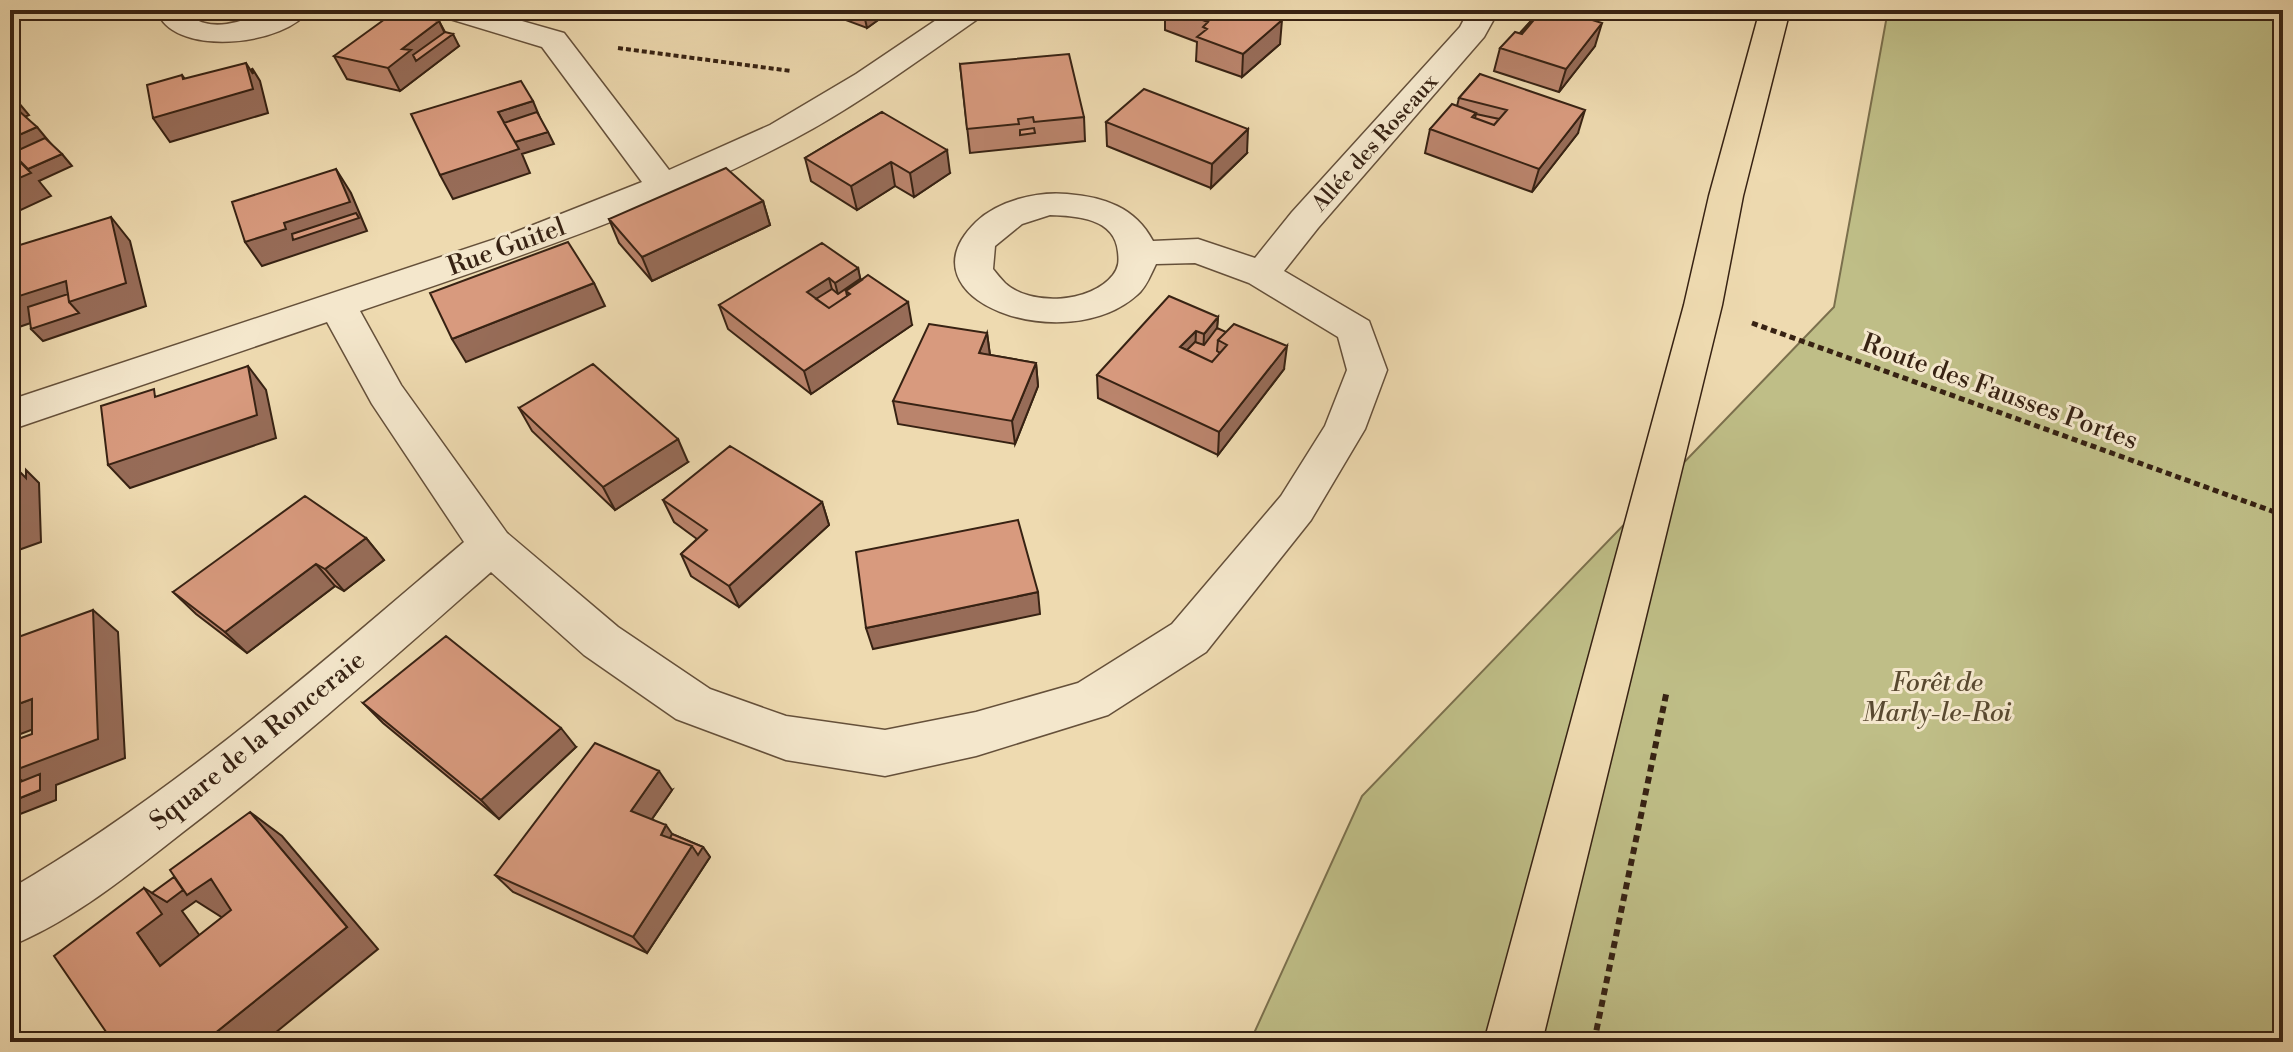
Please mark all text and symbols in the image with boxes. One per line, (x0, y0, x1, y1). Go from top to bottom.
street label: Allée des Roseaux (1306, 68, 1444, 218)
street label: Rue Guitel (443, 211, 570, 283)
street label: Route des Fausses Portes (1857, 327, 2142, 457)
street label: Square de la Ronceraie (143, 644, 372, 838)
park label: Forêt de Marly-le-Roi (1862, 667, 2013, 729)

